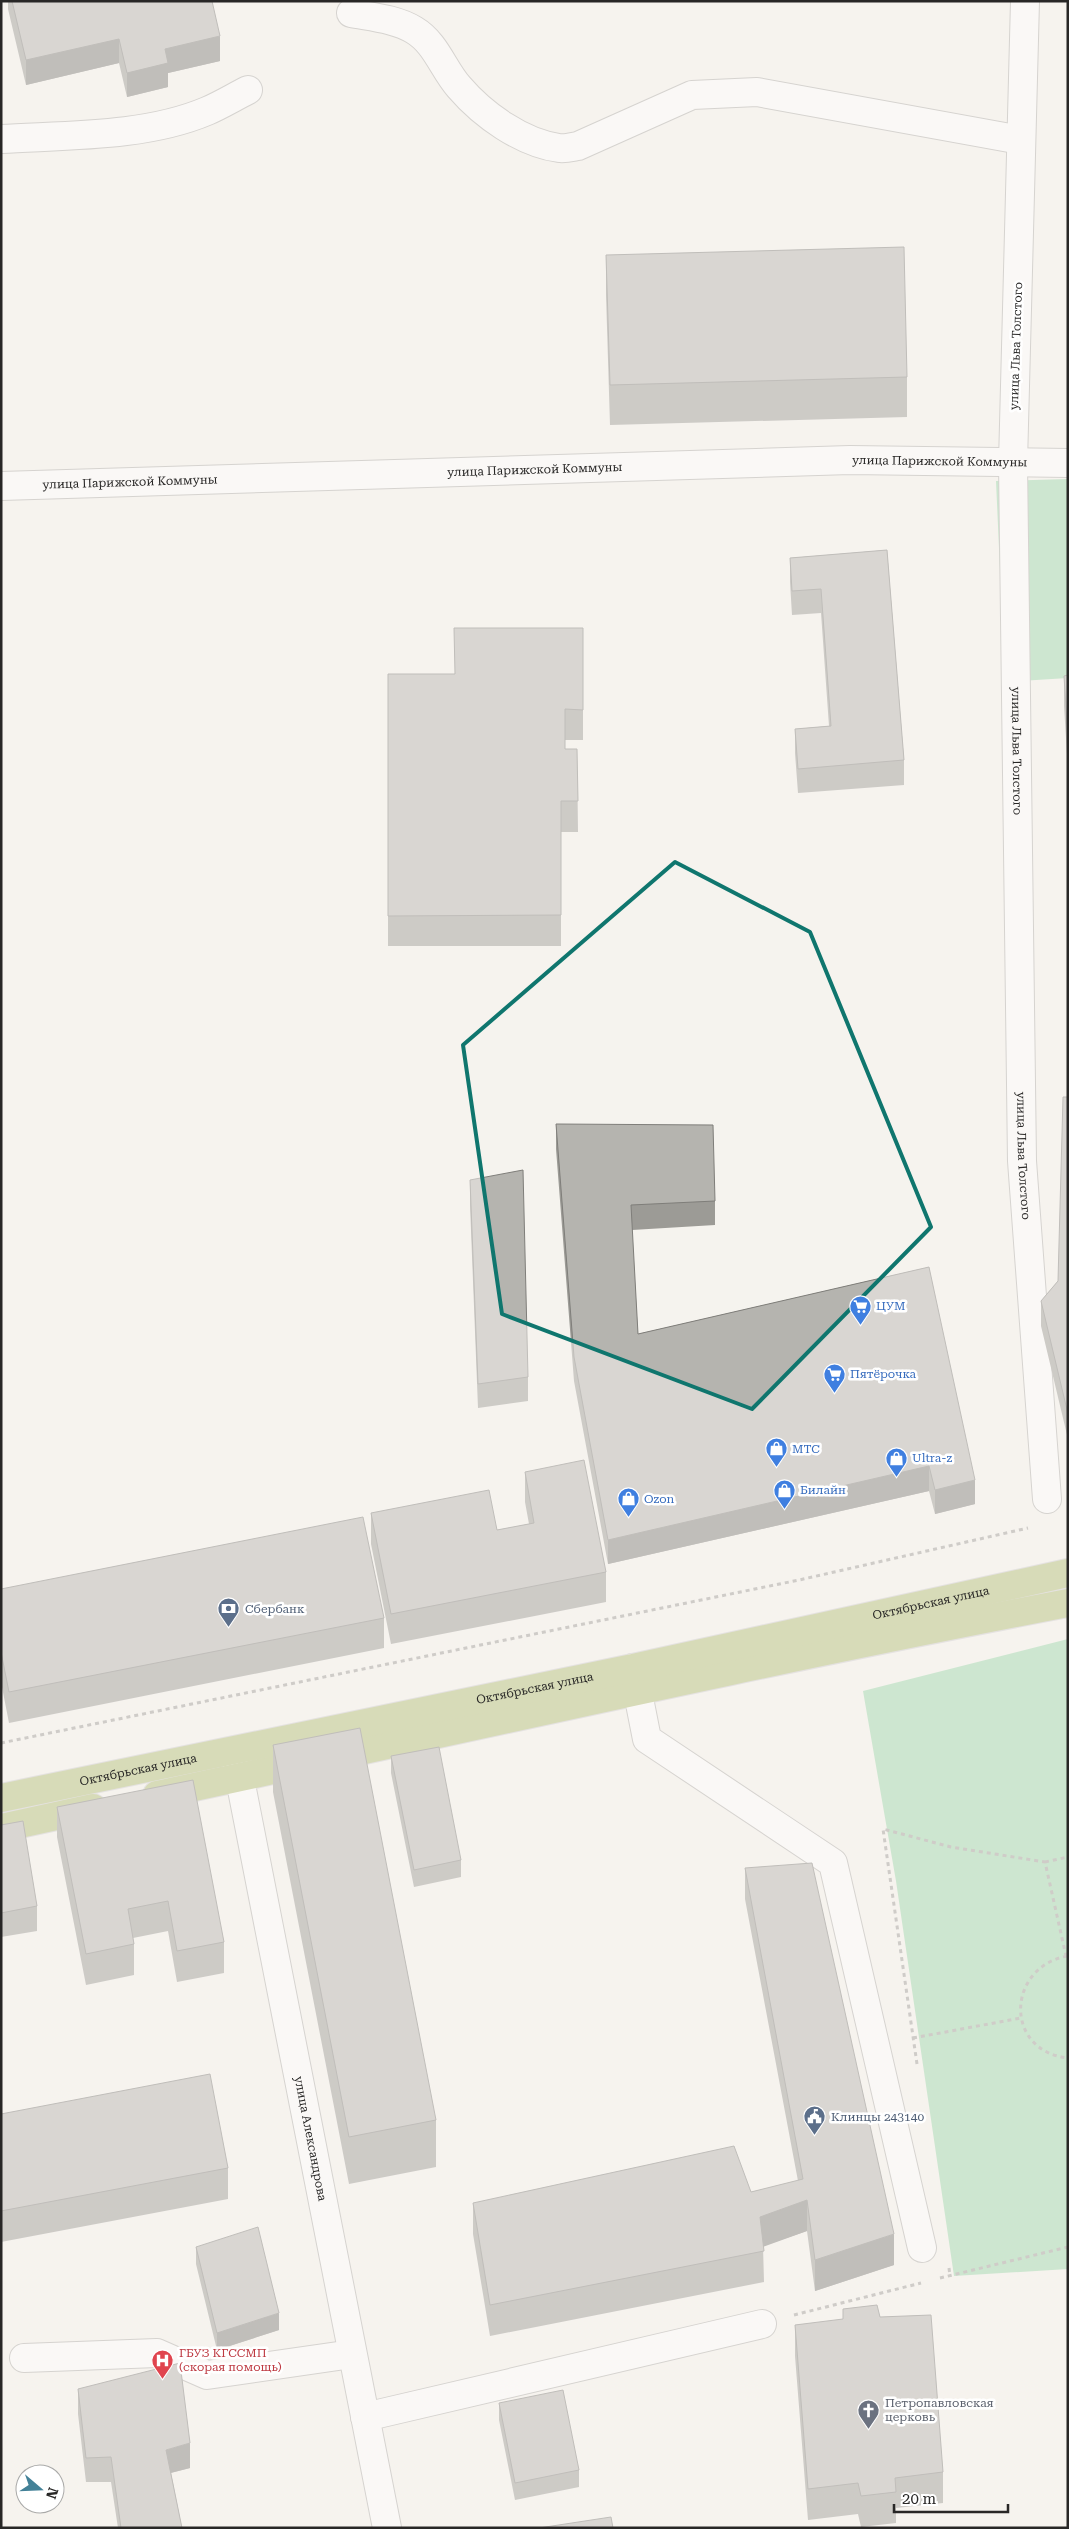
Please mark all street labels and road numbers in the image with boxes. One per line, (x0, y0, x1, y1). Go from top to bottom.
street label: улица Льва Толстого (1007, 282, 1025, 410)
street label: улица Парижской Коммуны (852, 453, 1027, 469)
street label: улица Парижской Коммуны (447, 460, 623, 479)
street label: улица Парижской Коммуны (42, 472, 218, 492)
street label: улица Льва Толстого (1009, 687, 1025, 815)
street label: улица Льва Толстого (1014, 1092, 1033, 1220)
street label: Октябрьская улица (871, 1583, 991, 1623)
street label: Октябрьская улица (475, 1669, 595, 1707)
street label: Октябрьская улица (78, 1751, 198, 1789)
street label: улица Александрова (291, 2075, 330, 2203)

